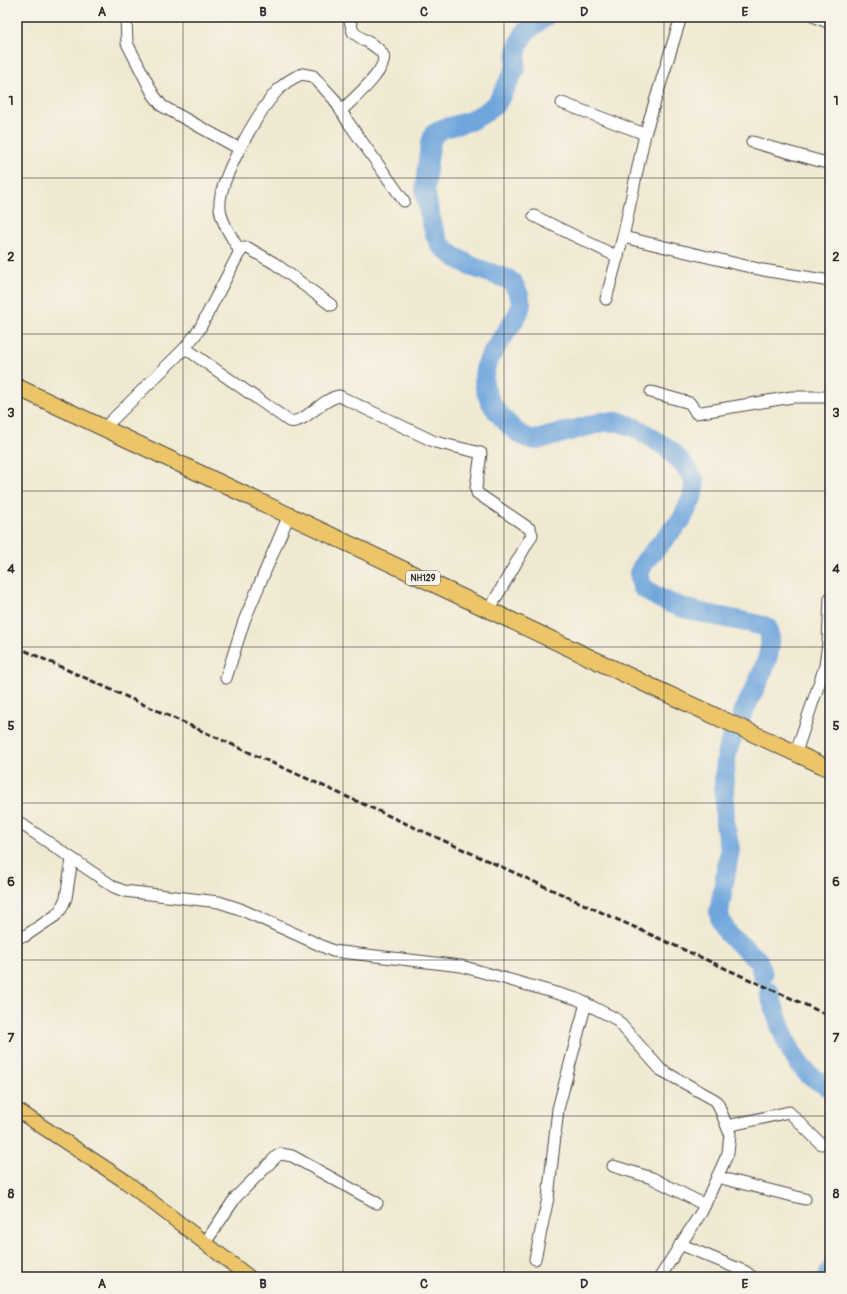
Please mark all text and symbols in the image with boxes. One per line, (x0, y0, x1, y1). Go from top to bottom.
text: A (98, 4, 107, 20)
text: B (259, 4, 267, 20)
text: C (420, 4, 428, 20)
text: D (580, 4, 588, 20)
text: E (742, 4, 749, 20)
text: 1 (8, 93, 14, 109)
text: 1 (833, 93, 839, 109)
text: 2 (7, 249, 15, 265)
text: 2 (832, 249, 840, 265)
text: 3 (7, 405, 15, 421)
text: 3 (832, 405, 840, 421)
text: 4 (7, 561, 15, 577)
text: 4 (832, 561, 840, 577)
road number: NH129 (406, 571, 440, 585)
text: 5 (7, 718, 15, 734)
text: 5 (832, 718, 840, 734)
text: 6 (7, 874, 15, 890)
text: 6 (832, 874, 840, 890)
text: 7 (8, 1030, 15, 1046)
text: 7 (833, 1030, 840, 1046)
text: 8 (8, 1186, 15, 1202)
text: 8 (833, 1186, 840, 1202)
text: A (98, 1276, 107, 1292)
text: B (259, 1276, 267, 1292)
text: C (420, 1276, 428, 1292)
text: D (580, 1276, 588, 1292)
text: E (742, 1276, 749, 1292)

